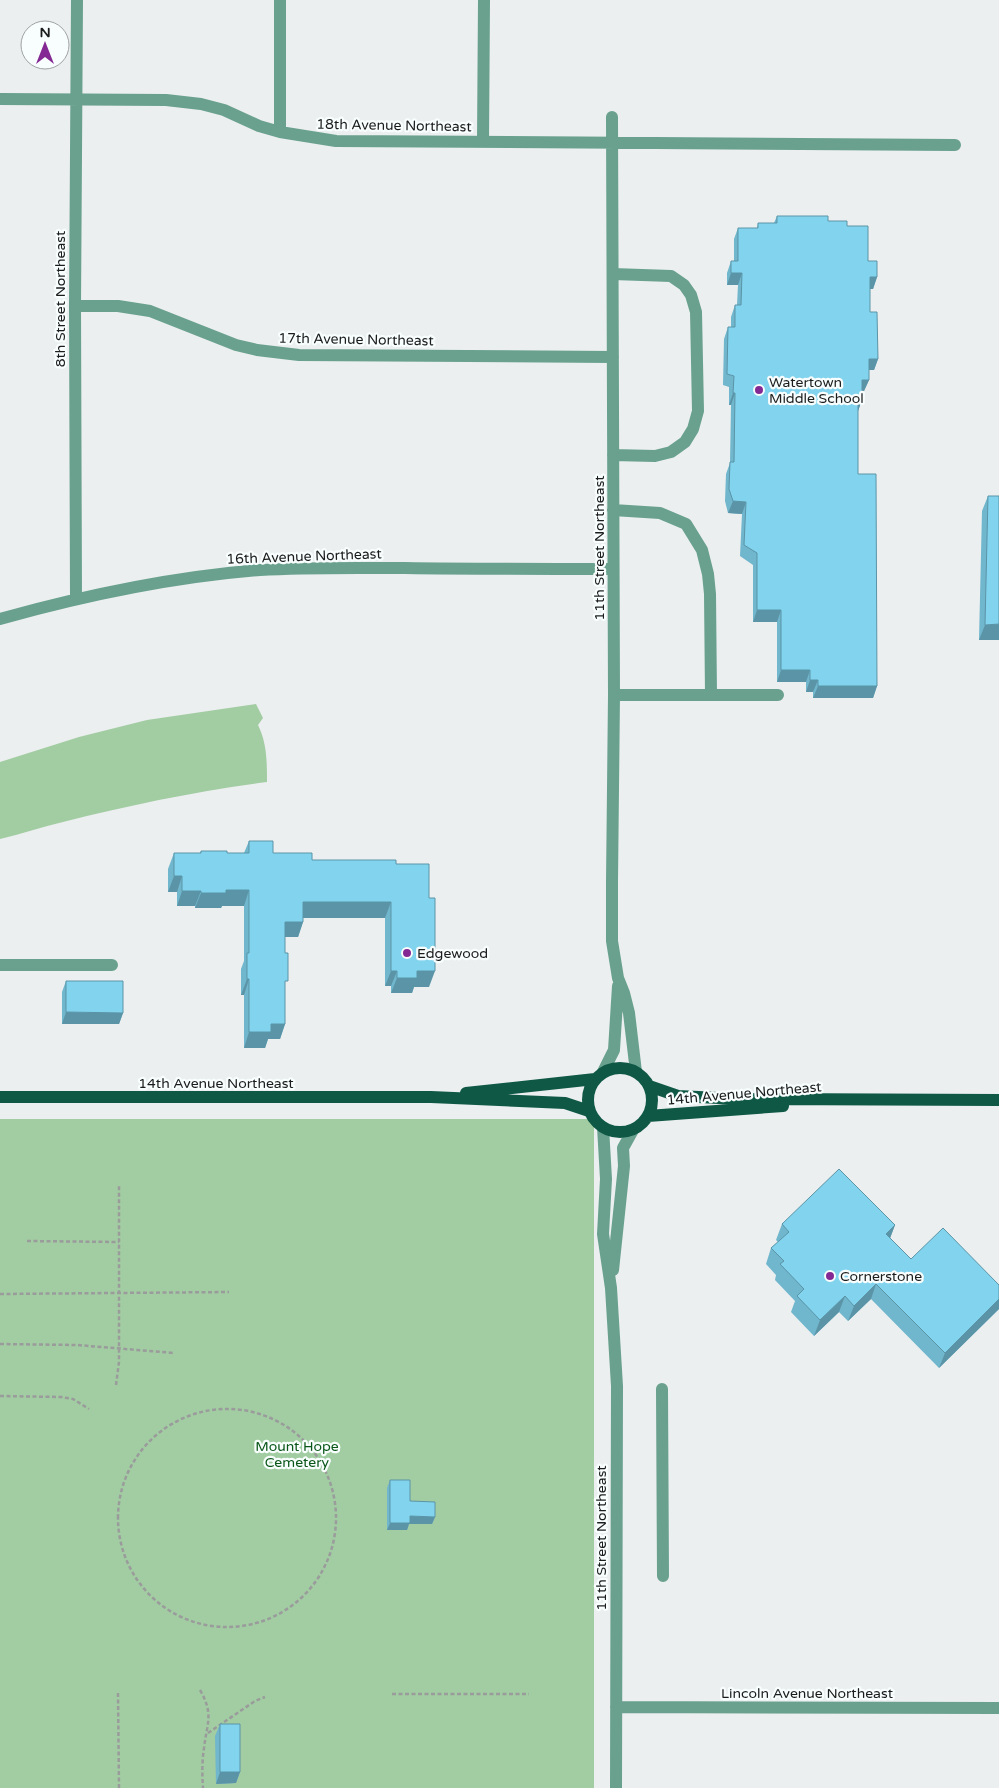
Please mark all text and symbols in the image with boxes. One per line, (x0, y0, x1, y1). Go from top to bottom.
north arrow (20, 20, 70, 70)
text: N (39, 24, 51, 41)
street label: 18th Avenue Northeast (316, 116, 472, 135)
street label: 8th Street Northeast (52, 230, 69, 367)
street label: 17th Avenue Northeast (278, 330, 434, 349)
place label: Watertown Middle School (769, 374, 864, 407)
marker: Watertown Middle School (753, 384, 765, 396)
street label: 11th Street Northeast (591, 475, 608, 621)
street label: 16th Avenue Northeast (226, 545, 383, 568)
place label: Edgewood (417, 945, 488, 962)
marker: Edgewood (401, 947, 413, 959)
street label: 14th Avenue Northeast (138, 1075, 294, 1092)
street label: 14th Avenue Northeast (666, 1078, 823, 1109)
place label: Cornerstone (840, 1268, 922, 1285)
marker: Cornerstone (824, 1270, 836, 1282)
park label: Mount Hope Cemetery (255, 1438, 339, 1471)
street label: 11th Street Northeast (593, 1465, 610, 1611)
street label: Lincoln Avenue Northeast (721, 1685, 894, 1702)

